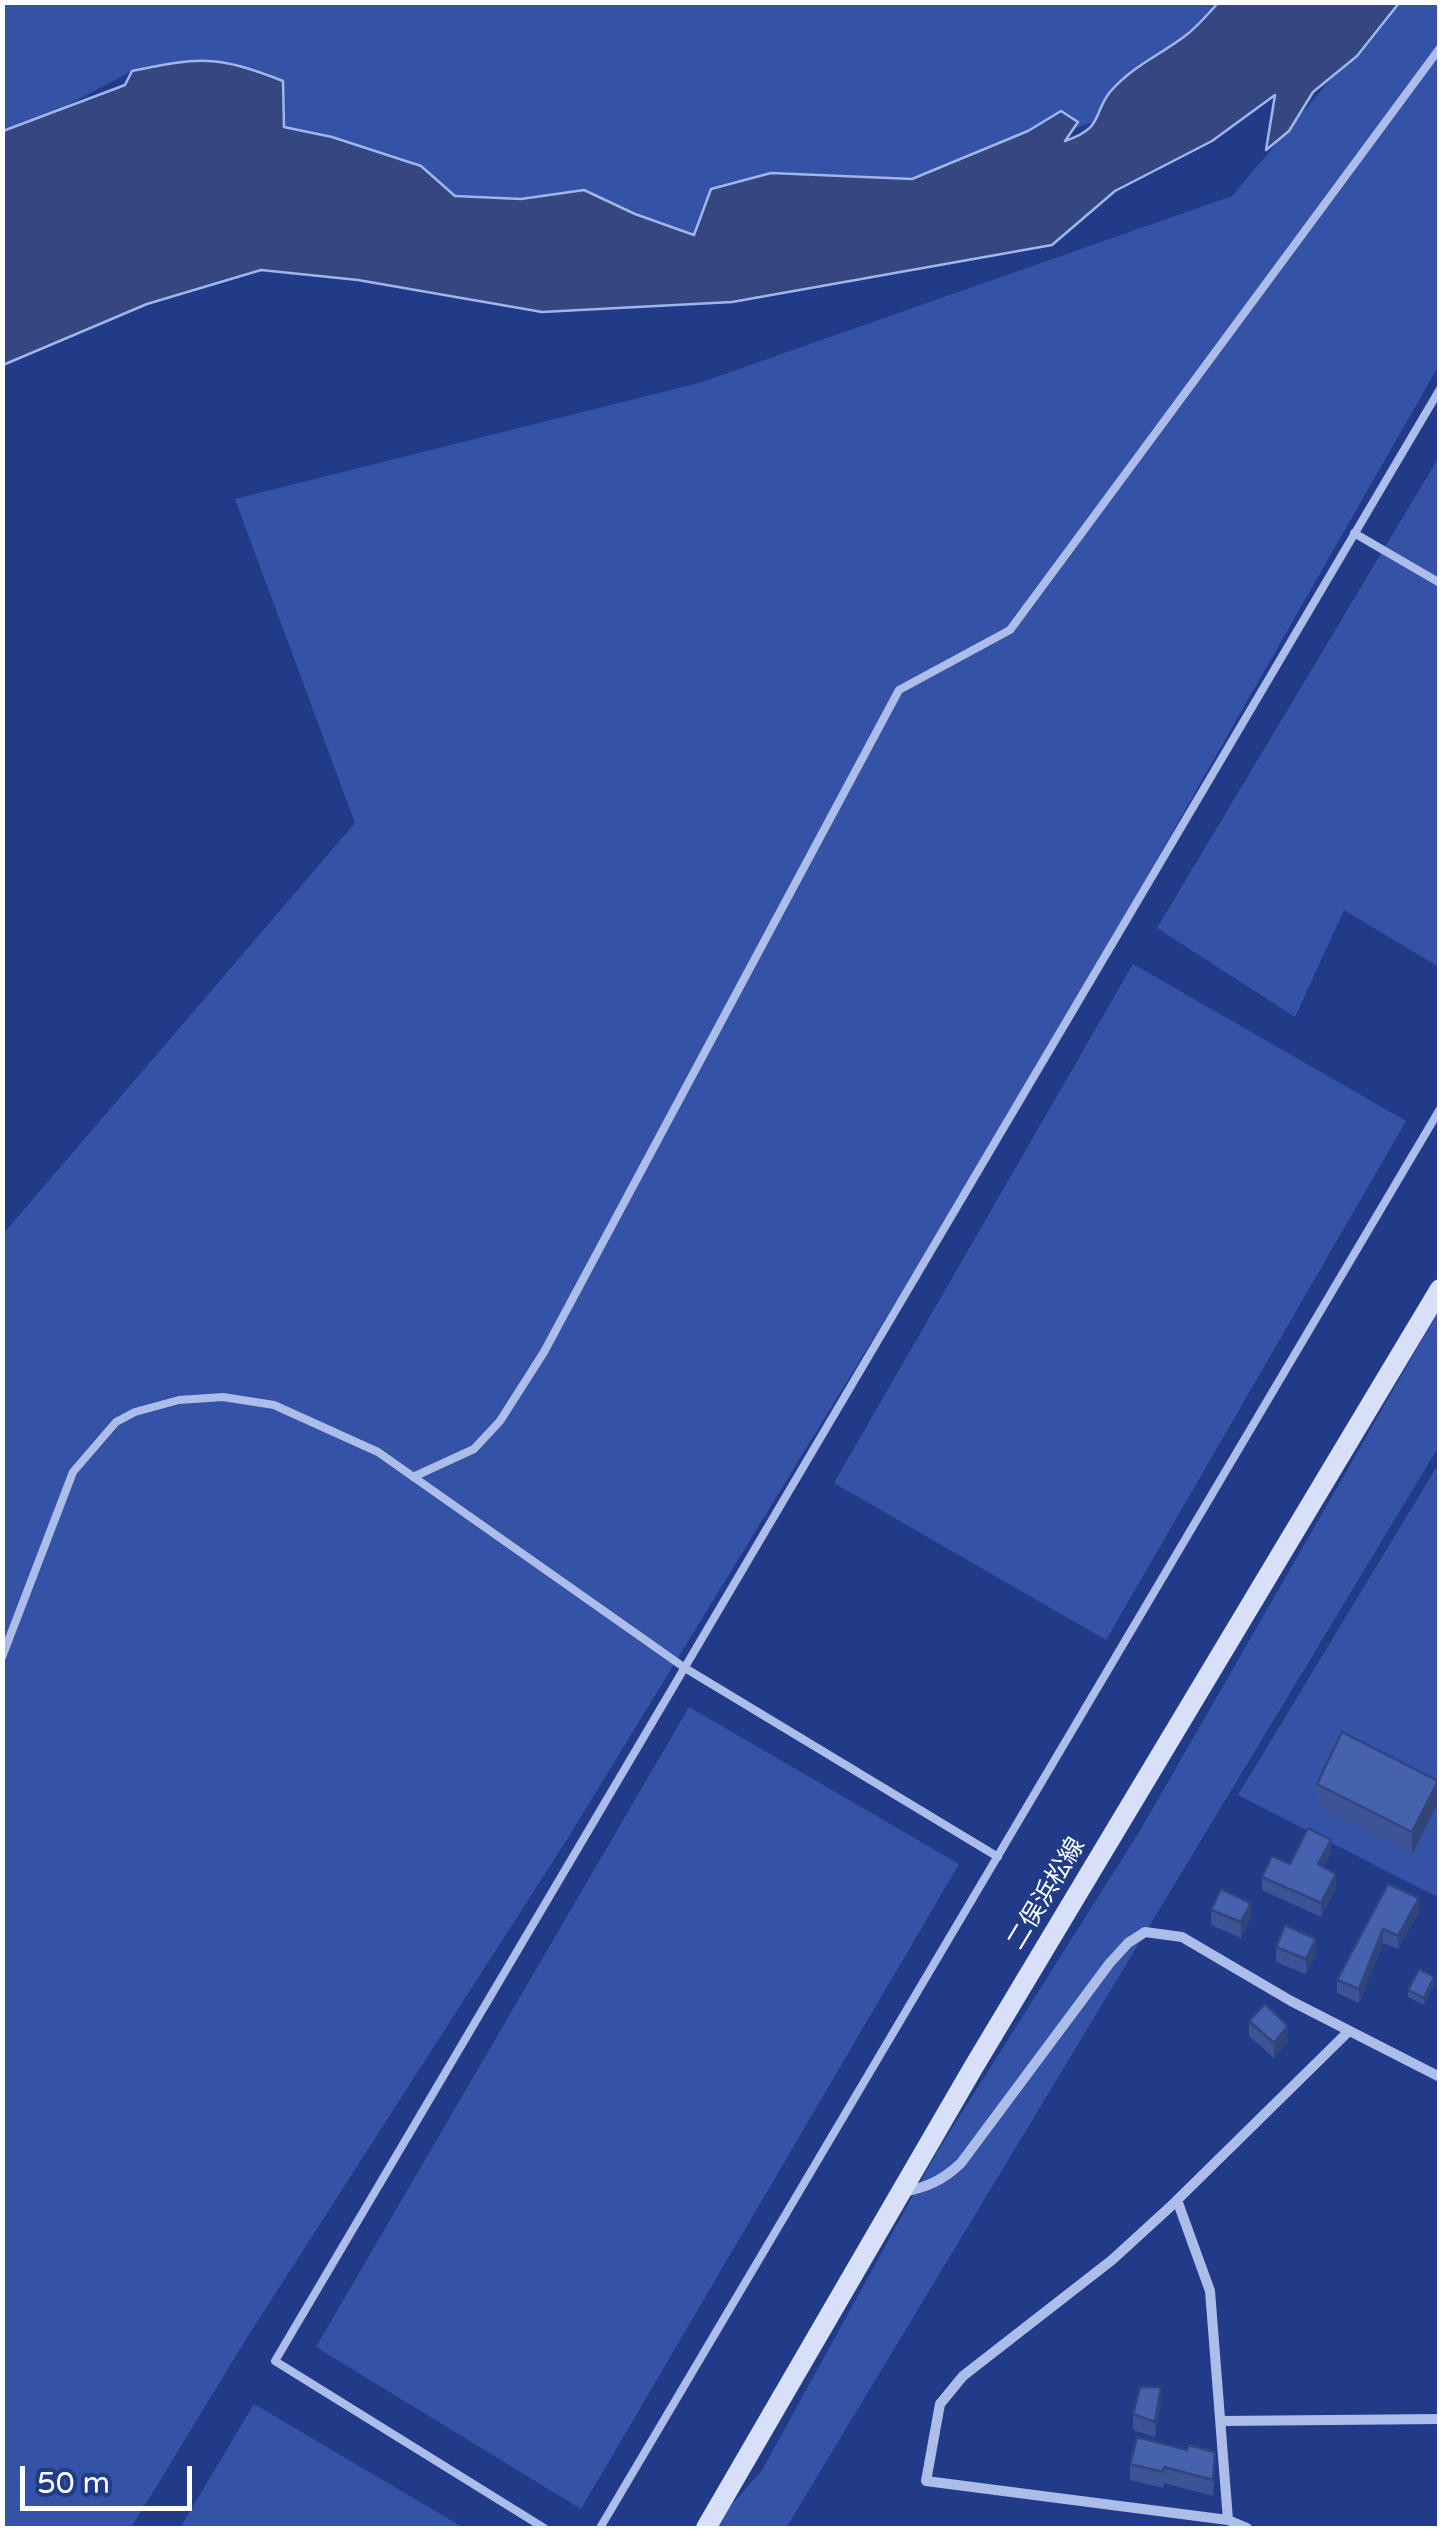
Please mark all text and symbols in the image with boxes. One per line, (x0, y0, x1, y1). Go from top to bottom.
street label: 二俣浜松線 (1002, 1833, 1092, 1955)
scale bar (25, 2446, 198, 2508)
text: 50 m (37, 2465, 110, 2502)

